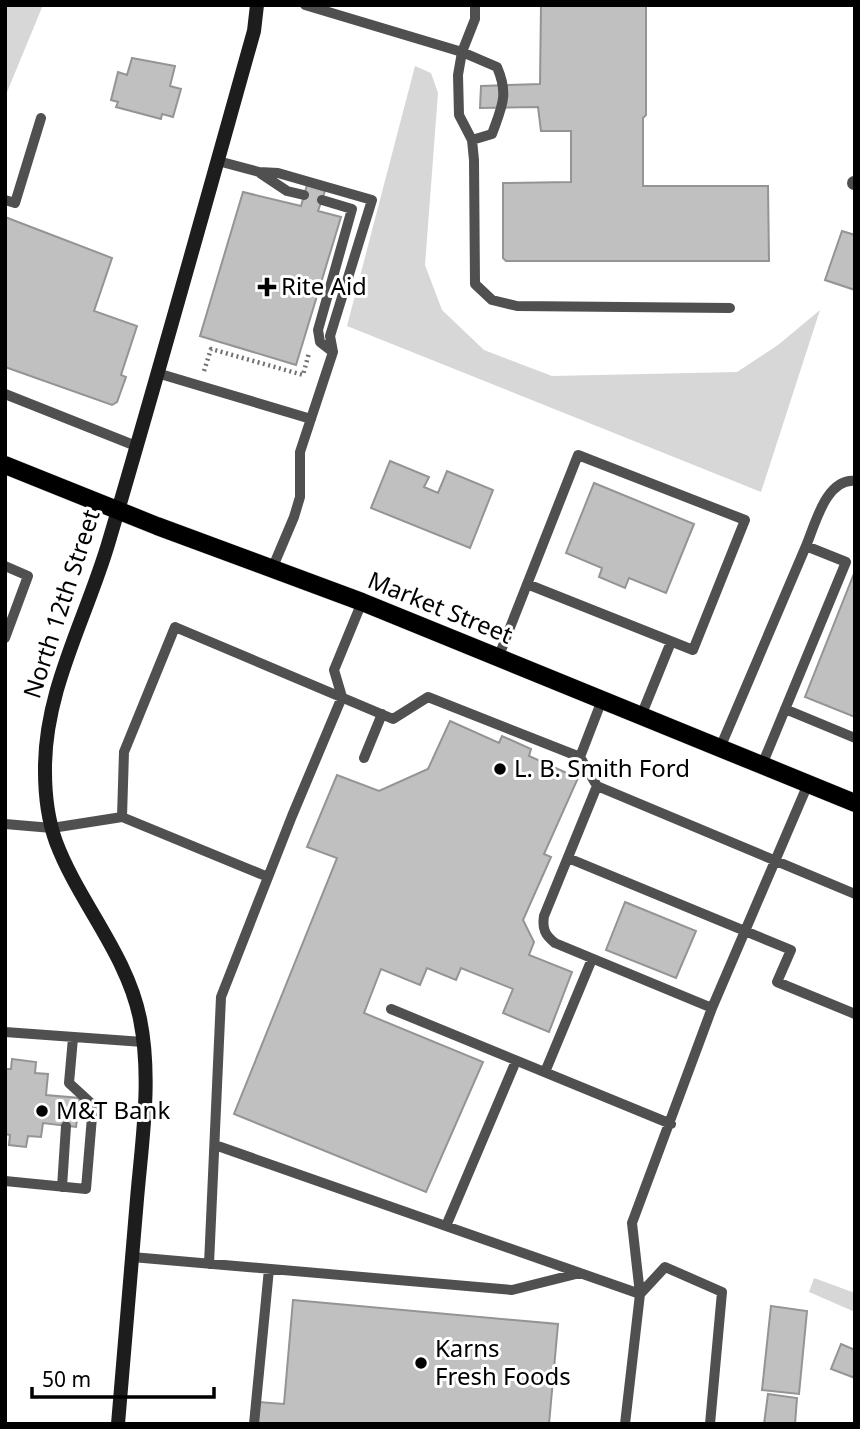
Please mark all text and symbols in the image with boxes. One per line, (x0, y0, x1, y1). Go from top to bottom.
place label: Rite Aid (281, 269, 367, 302)
marker: Rite Aid (259, 279, 275, 295)
street label: North 12th Street (15, 505, 107, 702)
street label: Market Street (363, 563, 518, 651)
place label: L. B. Smith Ford (514, 751, 690, 784)
marker: L. B. Smith Ford (492, 761, 508, 777)
place label: M&T Bank (56, 1093, 170, 1126)
marker: M&T Bank (34, 1103, 50, 1119)
place label: Karns Fresh Foods (435, 1331, 571, 1392)
marker: Karns Fresh Foods (413, 1355, 429, 1371)
scale bar (32, 1356, 214, 1400)
text: 50 m (42, 1365, 91, 1393)

